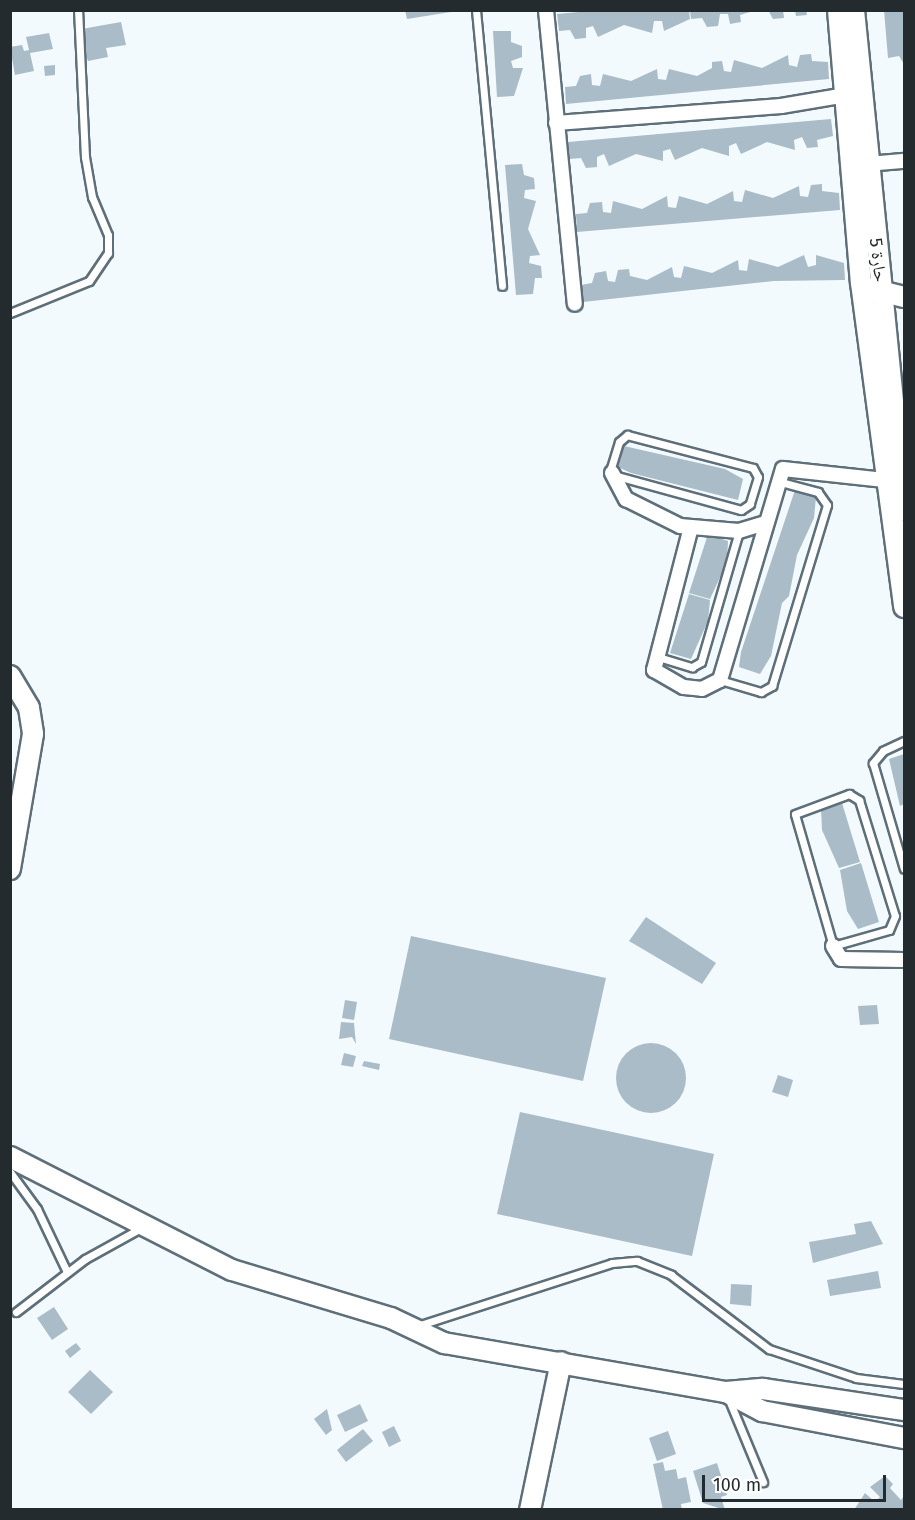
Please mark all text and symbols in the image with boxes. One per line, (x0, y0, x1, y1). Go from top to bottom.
street label: حارة 5 (865, 237, 891, 283)
scale bar (705, 1463, 890, 1501)
text: 100 m (713, 1474, 761, 1496)

